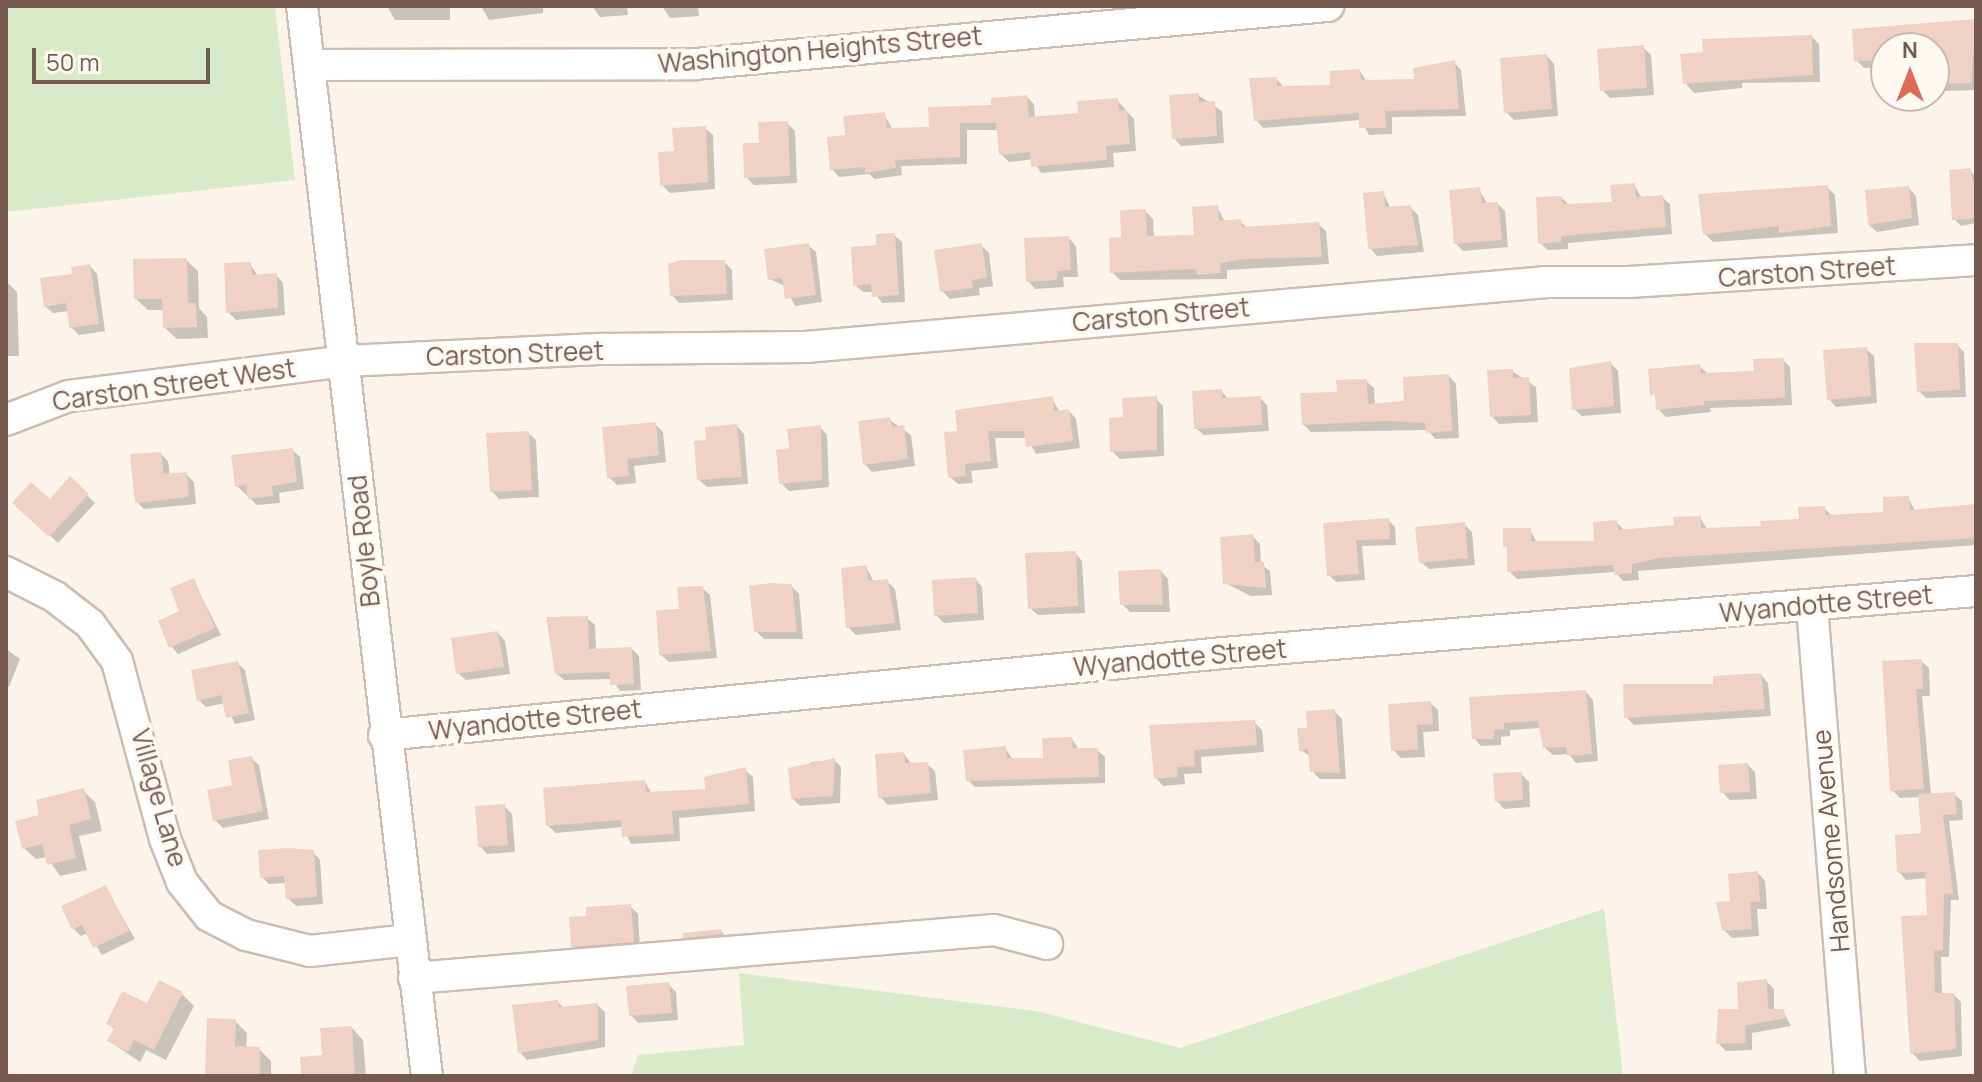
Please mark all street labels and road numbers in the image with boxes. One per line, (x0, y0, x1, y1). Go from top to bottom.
street label: Washington Heights Street (657, 20, 983, 80)
street label: Carston Street (1717, 250, 1897, 294)
street label: Carston Street (1071, 292, 1251, 338)
street label: Carston Street (426, 335, 604, 373)
street label: Carston Street West (50, 352, 298, 418)
street label: Boyle Road (342, 473, 386, 609)
street label: Wyandotte Street (1718, 579, 1934, 629)
street label: Wyandotte Street (1072, 633, 1288, 683)
street label: Wyandotte Street (427, 693, 643, 747)
street label: Village Lane (124, 726, 194, 870)
street label: Handsome Avenue (1806, 728, 1856, 954)

